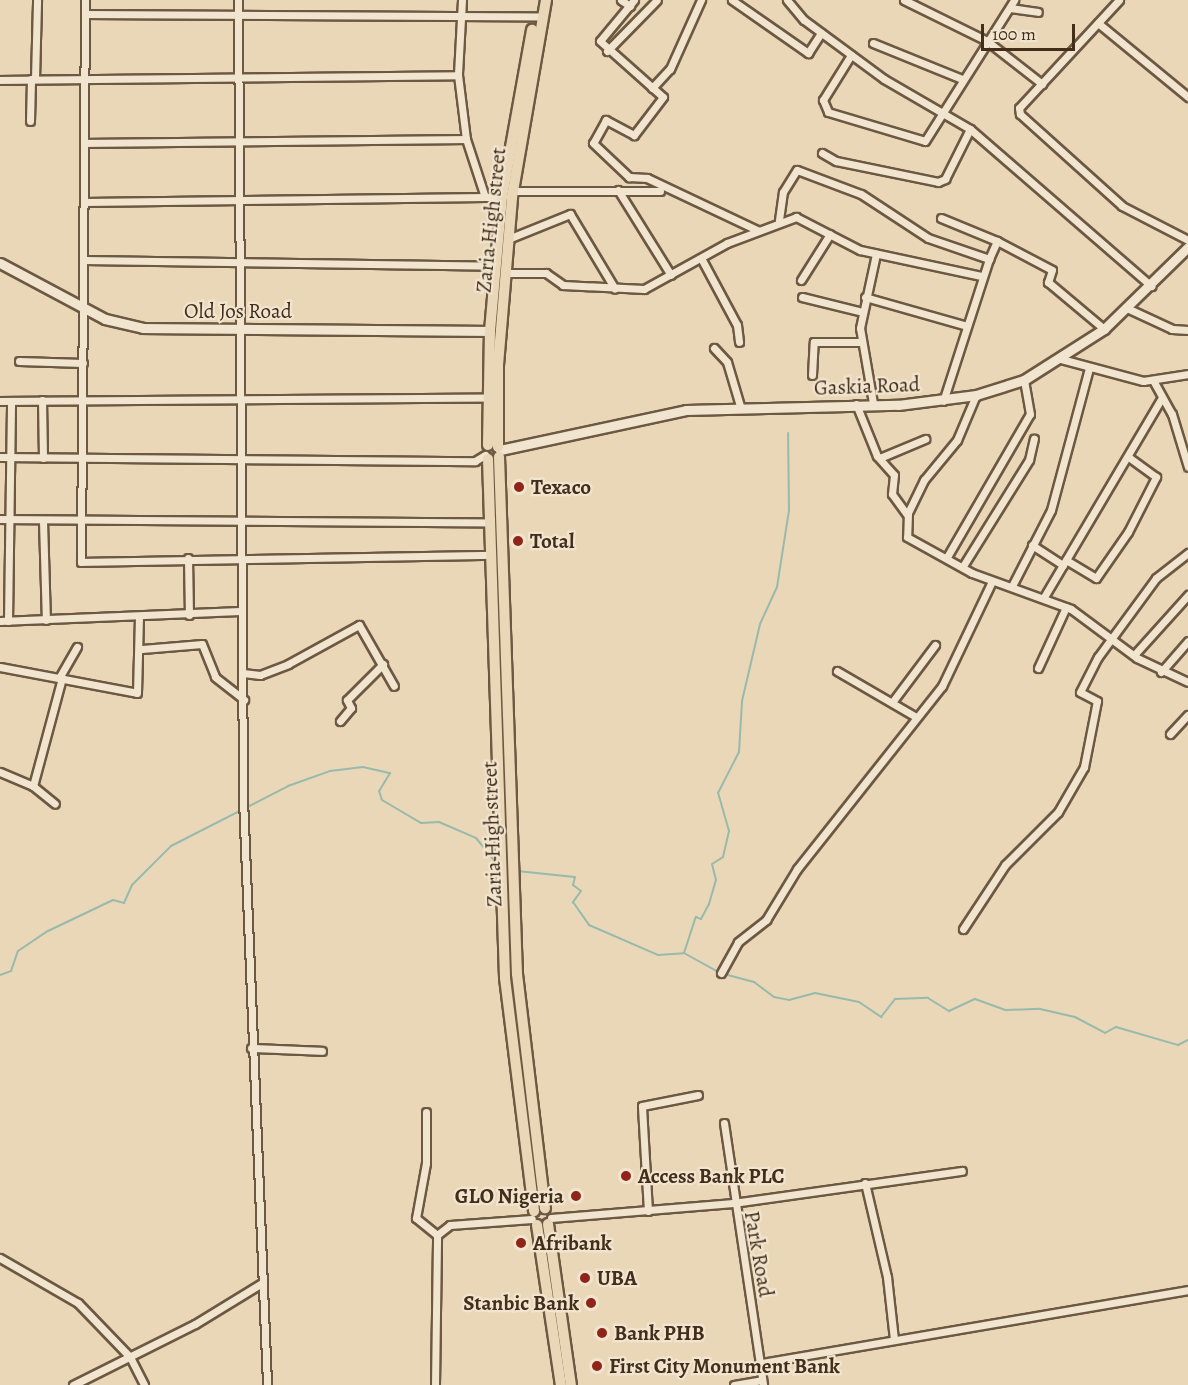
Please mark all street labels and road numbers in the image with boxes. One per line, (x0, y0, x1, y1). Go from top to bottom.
street label: Zaria High street (471, 146, 511, 294)
street label: Old Jos Road (184, 298, 292, 324)
street label: Gaskia Road (814, 372, 920, 400)
street label: Zaria High street (477, 761, 507, 907)
street label: Park Road (739, 1209, 779, 1299)

